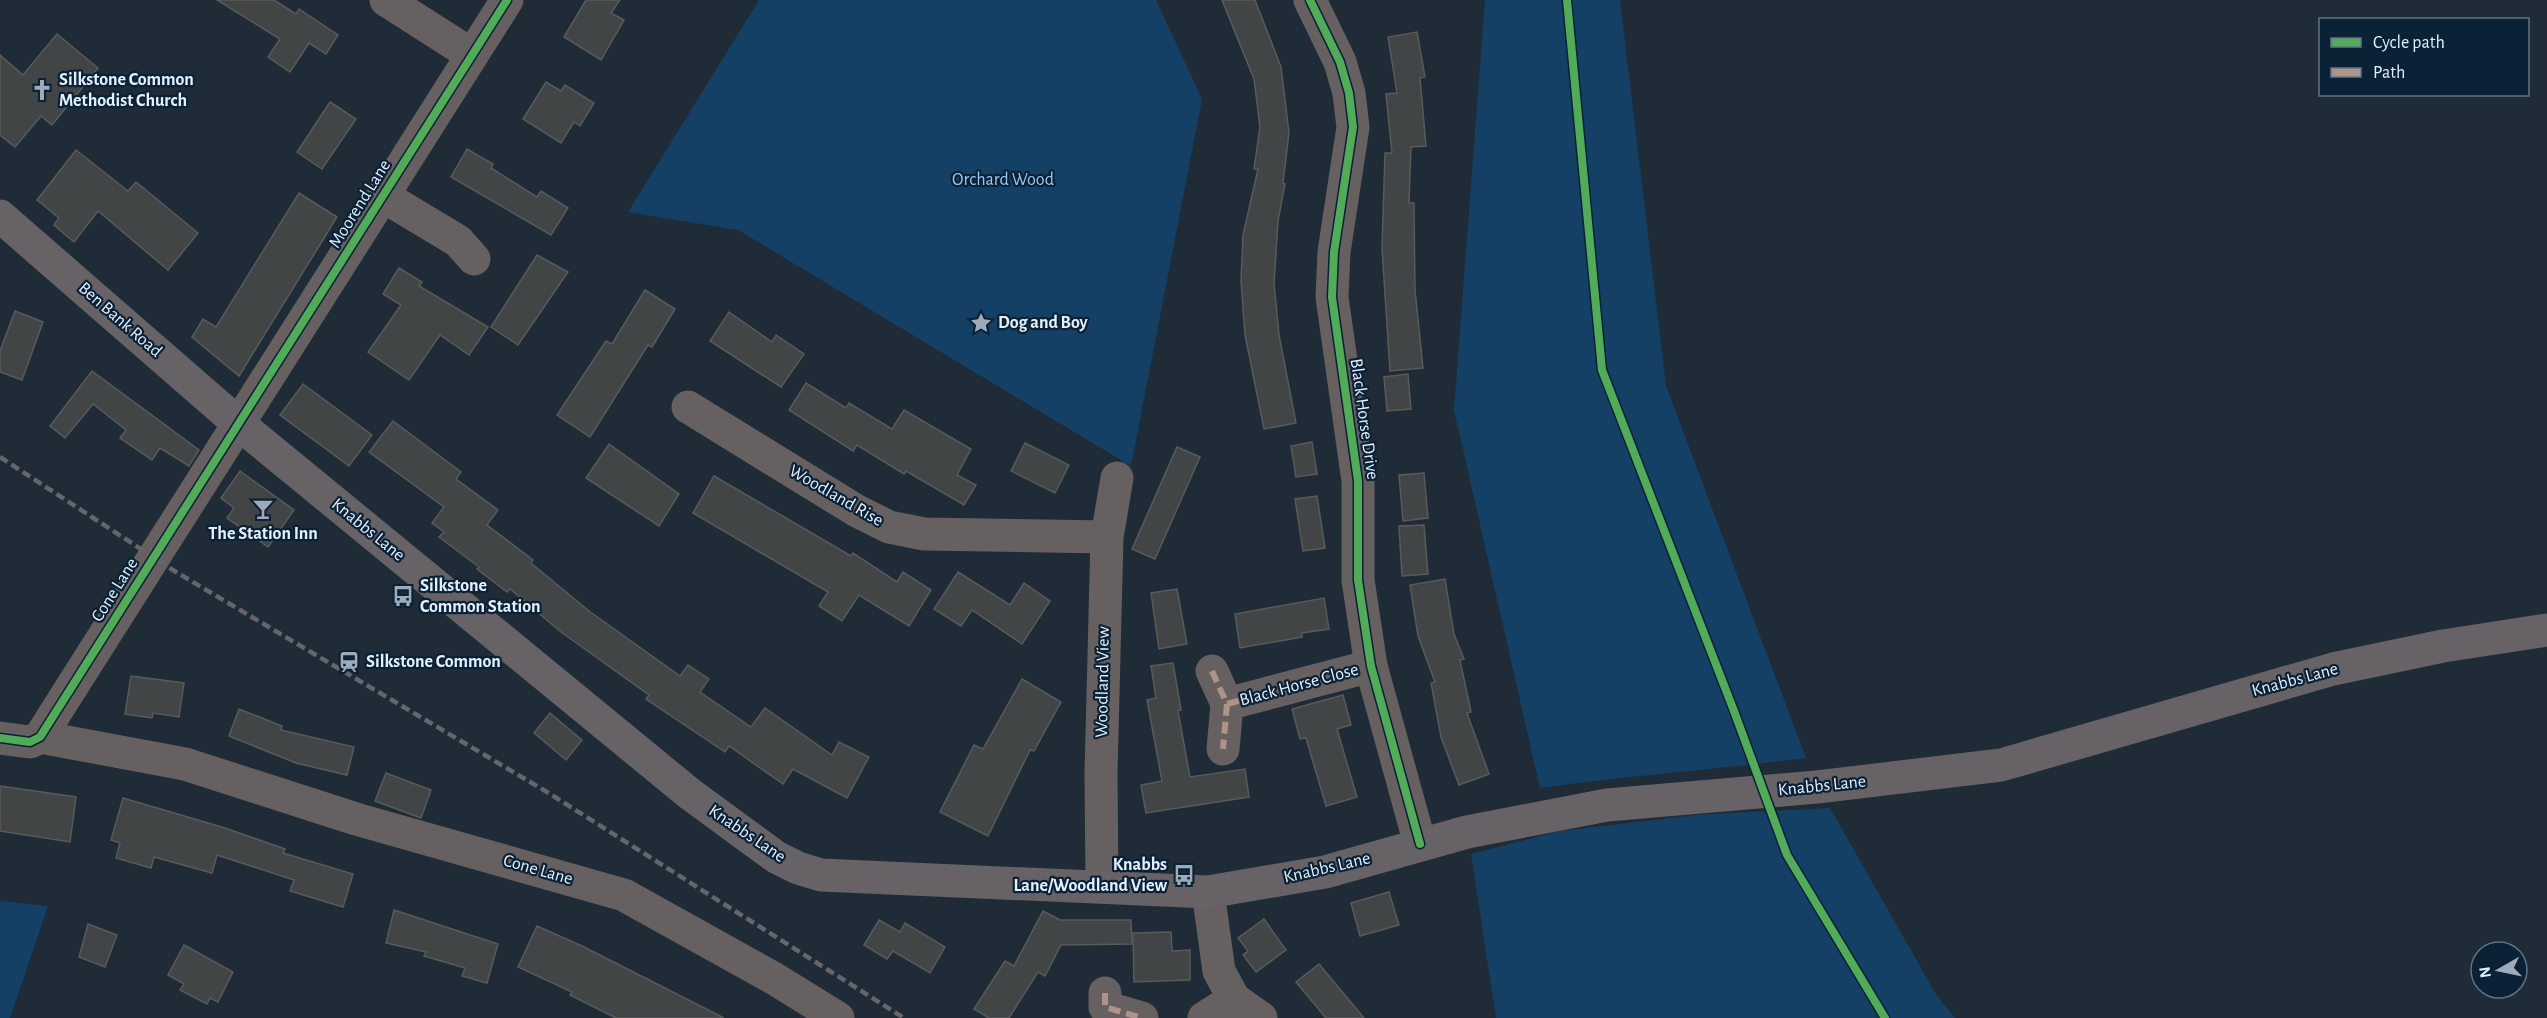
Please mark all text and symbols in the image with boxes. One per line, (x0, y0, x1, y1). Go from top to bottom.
legend (2319, 18, 2529, 96)
text: Cycle path (2373, 34, 2445, 52)
text: Path (2373, 64, 2405, 82)
place label: Silkstone Common Methodist Church (59, 71, 194, 110)
church icon: Silkstone Common Methodist Church (30, 78, 54, 102)
street label: Moorend Lane (326, 157, 394, 251)
park label: Orchard Wood (952, 171, 1054, 189)
street label: Ben Bank Road (75, 279, 165, 361)
place icon: Dog and Boy (969, 311, 993, 335)
place label: Dog and Boy (998, 314, 1089, 332)
street label: Black Horse Drive (1347, 357, 1381, 481)
street label: Woodland Rise (786, 462, 886, 530)
street label: Knabbs Lane (328, 495, 408, 565)
bar icon: The Station Inn (251, 497, 275, 521)
place label: The Station Inn (208, 525, 318, 543)
street label: Cone Lane (88, 555, 142, 625)
place label: Silkstone Common Station (420, 577, 541, 616)
bus stop icon: Silkstone Common Station (391, 584, 415, 608)
street label: Woodland View (1093, 626, 1113, 738)
station icon: Silkstone Common (337, 650, 361, 674)
place label: Silkstone Common (366, 653, 501, 671)
street label: Black Horse Close (1238, 660, 1360, 710)
street label: Knabbs Lane (2250, 660, 2340, 700)
street label: Knabbs Lane (1777, 772, 1867, 800)
street label: Knabbs Lane (705, 802, 789, 866)
street label: Knabbs Lane (1282, 849, 1372, 887)
street label: Cone Lane (501, 852, 575, 888)
place label: Knabbs Lane/Woodland View (1014, 856, 1167, 895)
bus stop icon: Knabbs Lane/Woodland View (1172, 863, 1196, 887)
north arrow (2469, 940, 2529, 1000)
text: N (2476, 965, 2494, 979)

